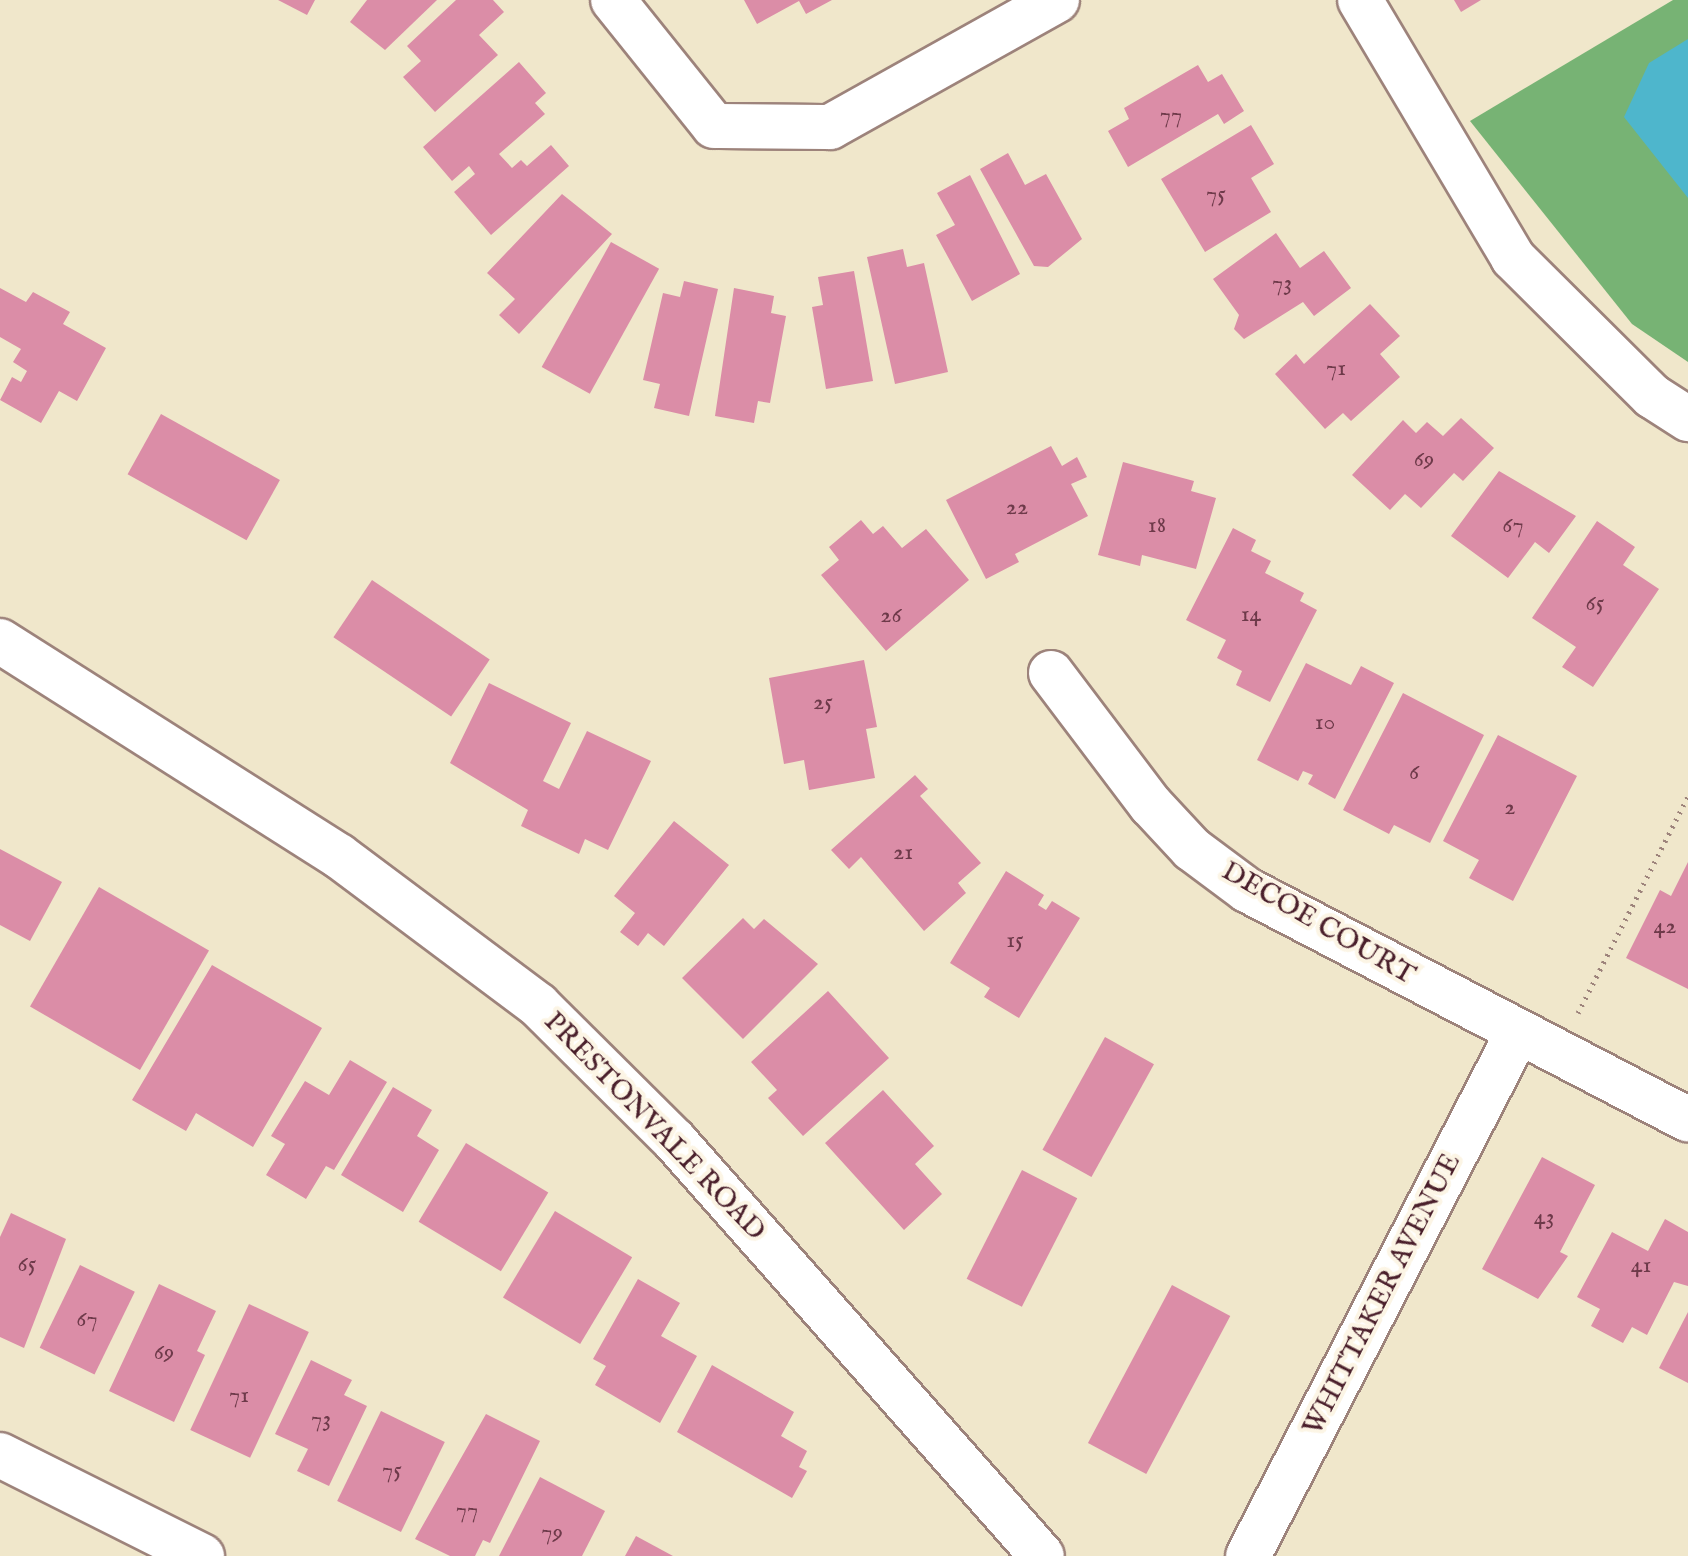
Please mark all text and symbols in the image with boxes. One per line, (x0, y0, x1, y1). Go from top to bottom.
house number: 77 (1160, 102, 1182, 130)
house number: 75 (1206, 181, 1226, 209)
house number: 73 (1272, 270, 1292, 298)
house number: 71 (1326, 355, 1346, 383)
house number: 69 (1414, 446, 1434, 474)
house number: 22 (1006, 494, 1028, 522)
house number: 18 (1148, 512, 1166, 540)
house number: 67 (1502, 512, 1524, 540)
house number: 65 (1586, 590, 1604, 618)
house number: 14 (1241, 601, 1261, 629)
house number: 26 (880, 602, 902, 630)
house number: 25 (813, 689, 833, 717)
house number: 10 (1315, 709, 1335, 737)
house number: 6 (1409, 759, 1419, 787)
house number: 2 (1504, 794, 1516, 822)
house number: 21 (893, 839, 913, 867)
street label: DECOE COURT (1215, 855, 1421, 993)
house number: 42 (1653, 913, 1677, 941)
house number: 15 (1006, 927, 1024, 955)
street label: PRESTONVALE ROAD (536, 1006, 772, 1248)
street label: WHITTAKER AVENUE (1297, 1148, 1469, 1442)
house number: 43 (1534, 1204, 1554, 1232)
house number: 65 (18, 1251, 36, 1279)
house number: 41 (1631, 1252, 1651, 1280)
house number: 67 (76, 1306, 98, 1334)
house number: 69 (154, 1339, 174, 1367)
house number: 71 (229, 1382, 249, 1410)
house number: 73 (311, 1406, 331, 1434)
house number: 75 (382, 1457, 402, 1485)
house number: 77 (456, 1497, 478, 1525)
house number: 79 (541, 1519, 563, 1547)

